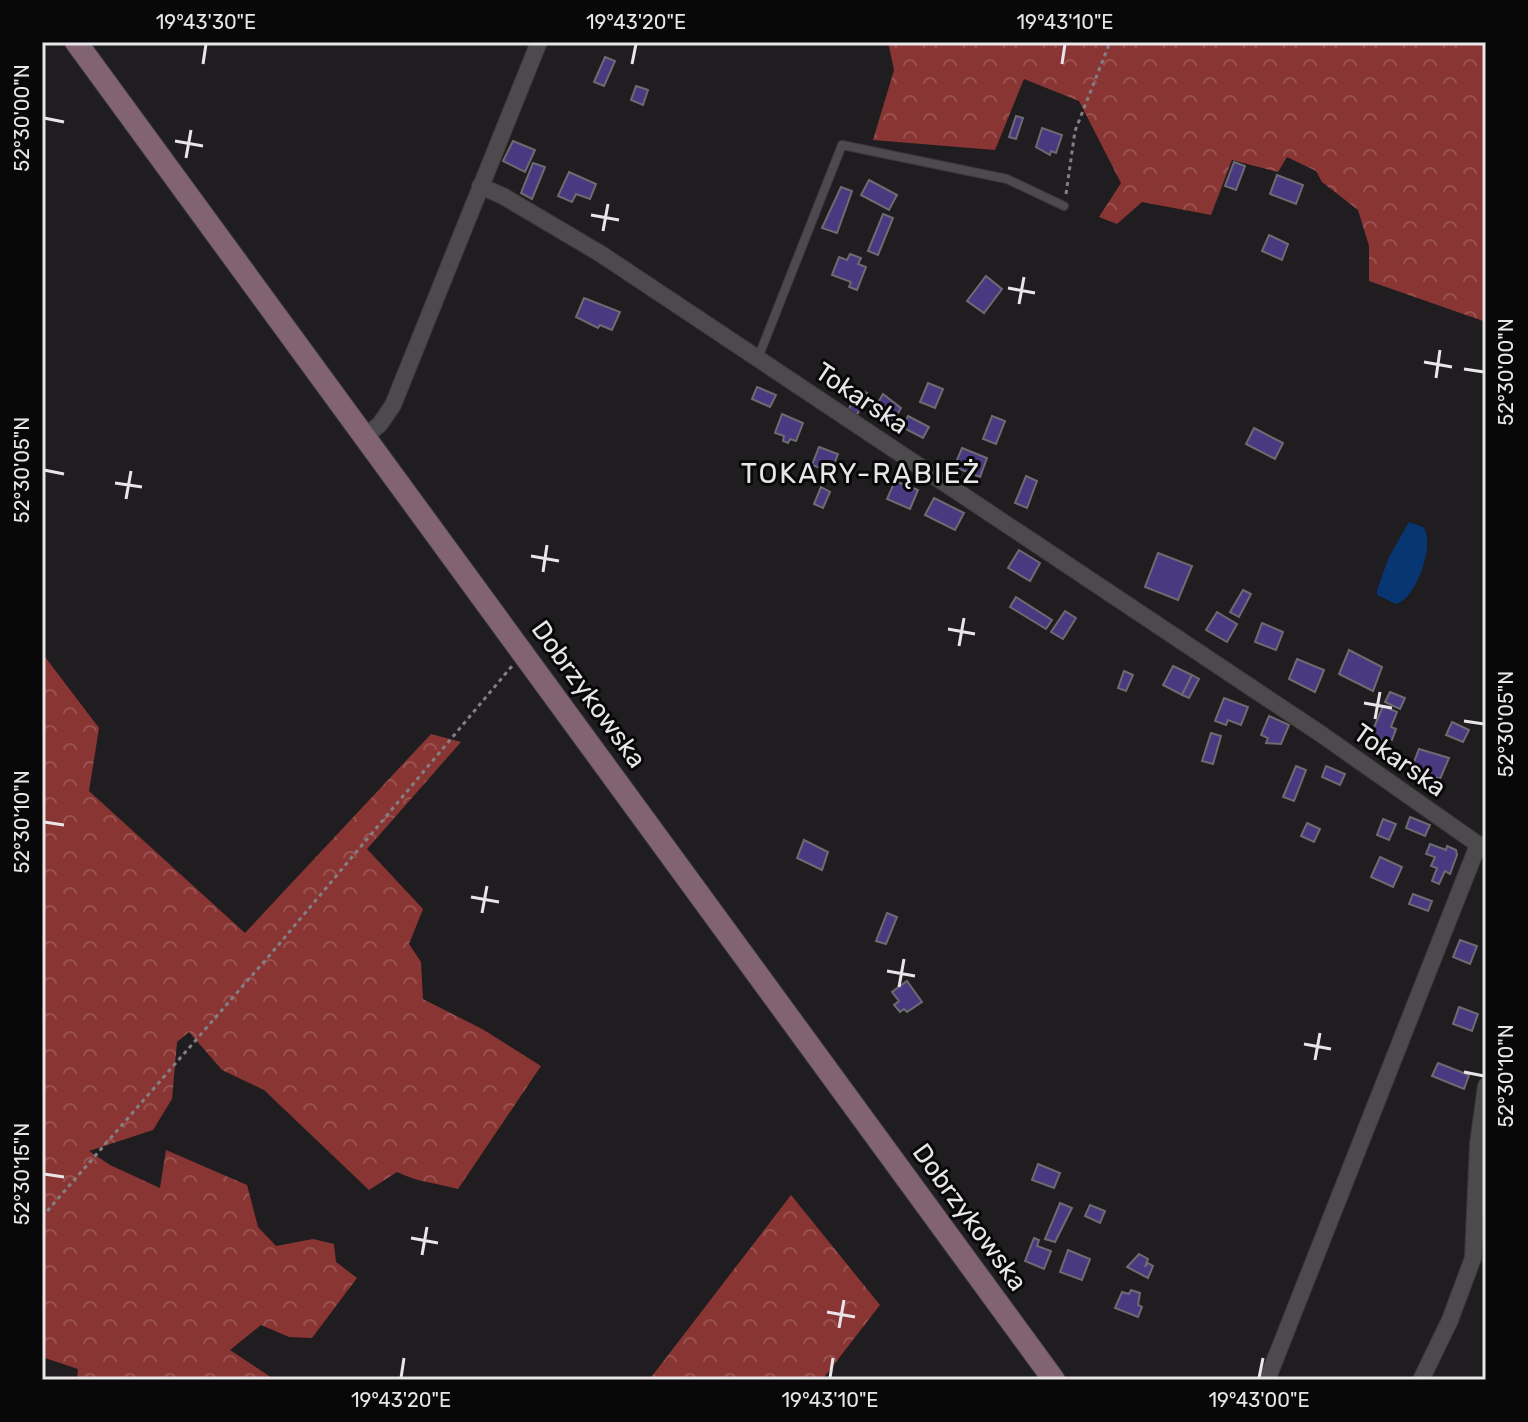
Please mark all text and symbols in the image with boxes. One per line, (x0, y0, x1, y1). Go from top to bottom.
text: 19°43'30"E (156, 10, 256, 34)
text: 19°43'20"E (586, 10, 686, 34)
text: 19°43'10"E (1017, 10, 1113, 34)
text: 52°30'00"N (10, 64, 34, 172)
text: 52°30'00"N (1494, 318, 1518, 426)
street label: Tokarska (809, 356, 914, 441)
text: 52°30'05"N (10, 417, 34, 523)
district label: TOKARY-RĄBIEŻ (741, 457, 981, 490)
street label: Dobrzykowska (525, 615, 652, 774)
text: 52°30'05"N (1494, 671, 1518, 777)
street label: Tokarska (1348, 717, 1452, 803)
text: 52°30'10"N (10, 770, 34, 874)
text: 52°30'10"N (1494, 1024, 1518, 1128)
text: 52°30'15"N (10, 1123, 34, 1225)
street label: Dobrzykowska (906, 1138, 1033, 1297)
text: 19°43'20"E (351, 1388, 451, 1412)
text: 19°43'10"E (782, 1388, 878, 1412)
text: 19°43'00"E (1208, 1388, 1310, 1412)

